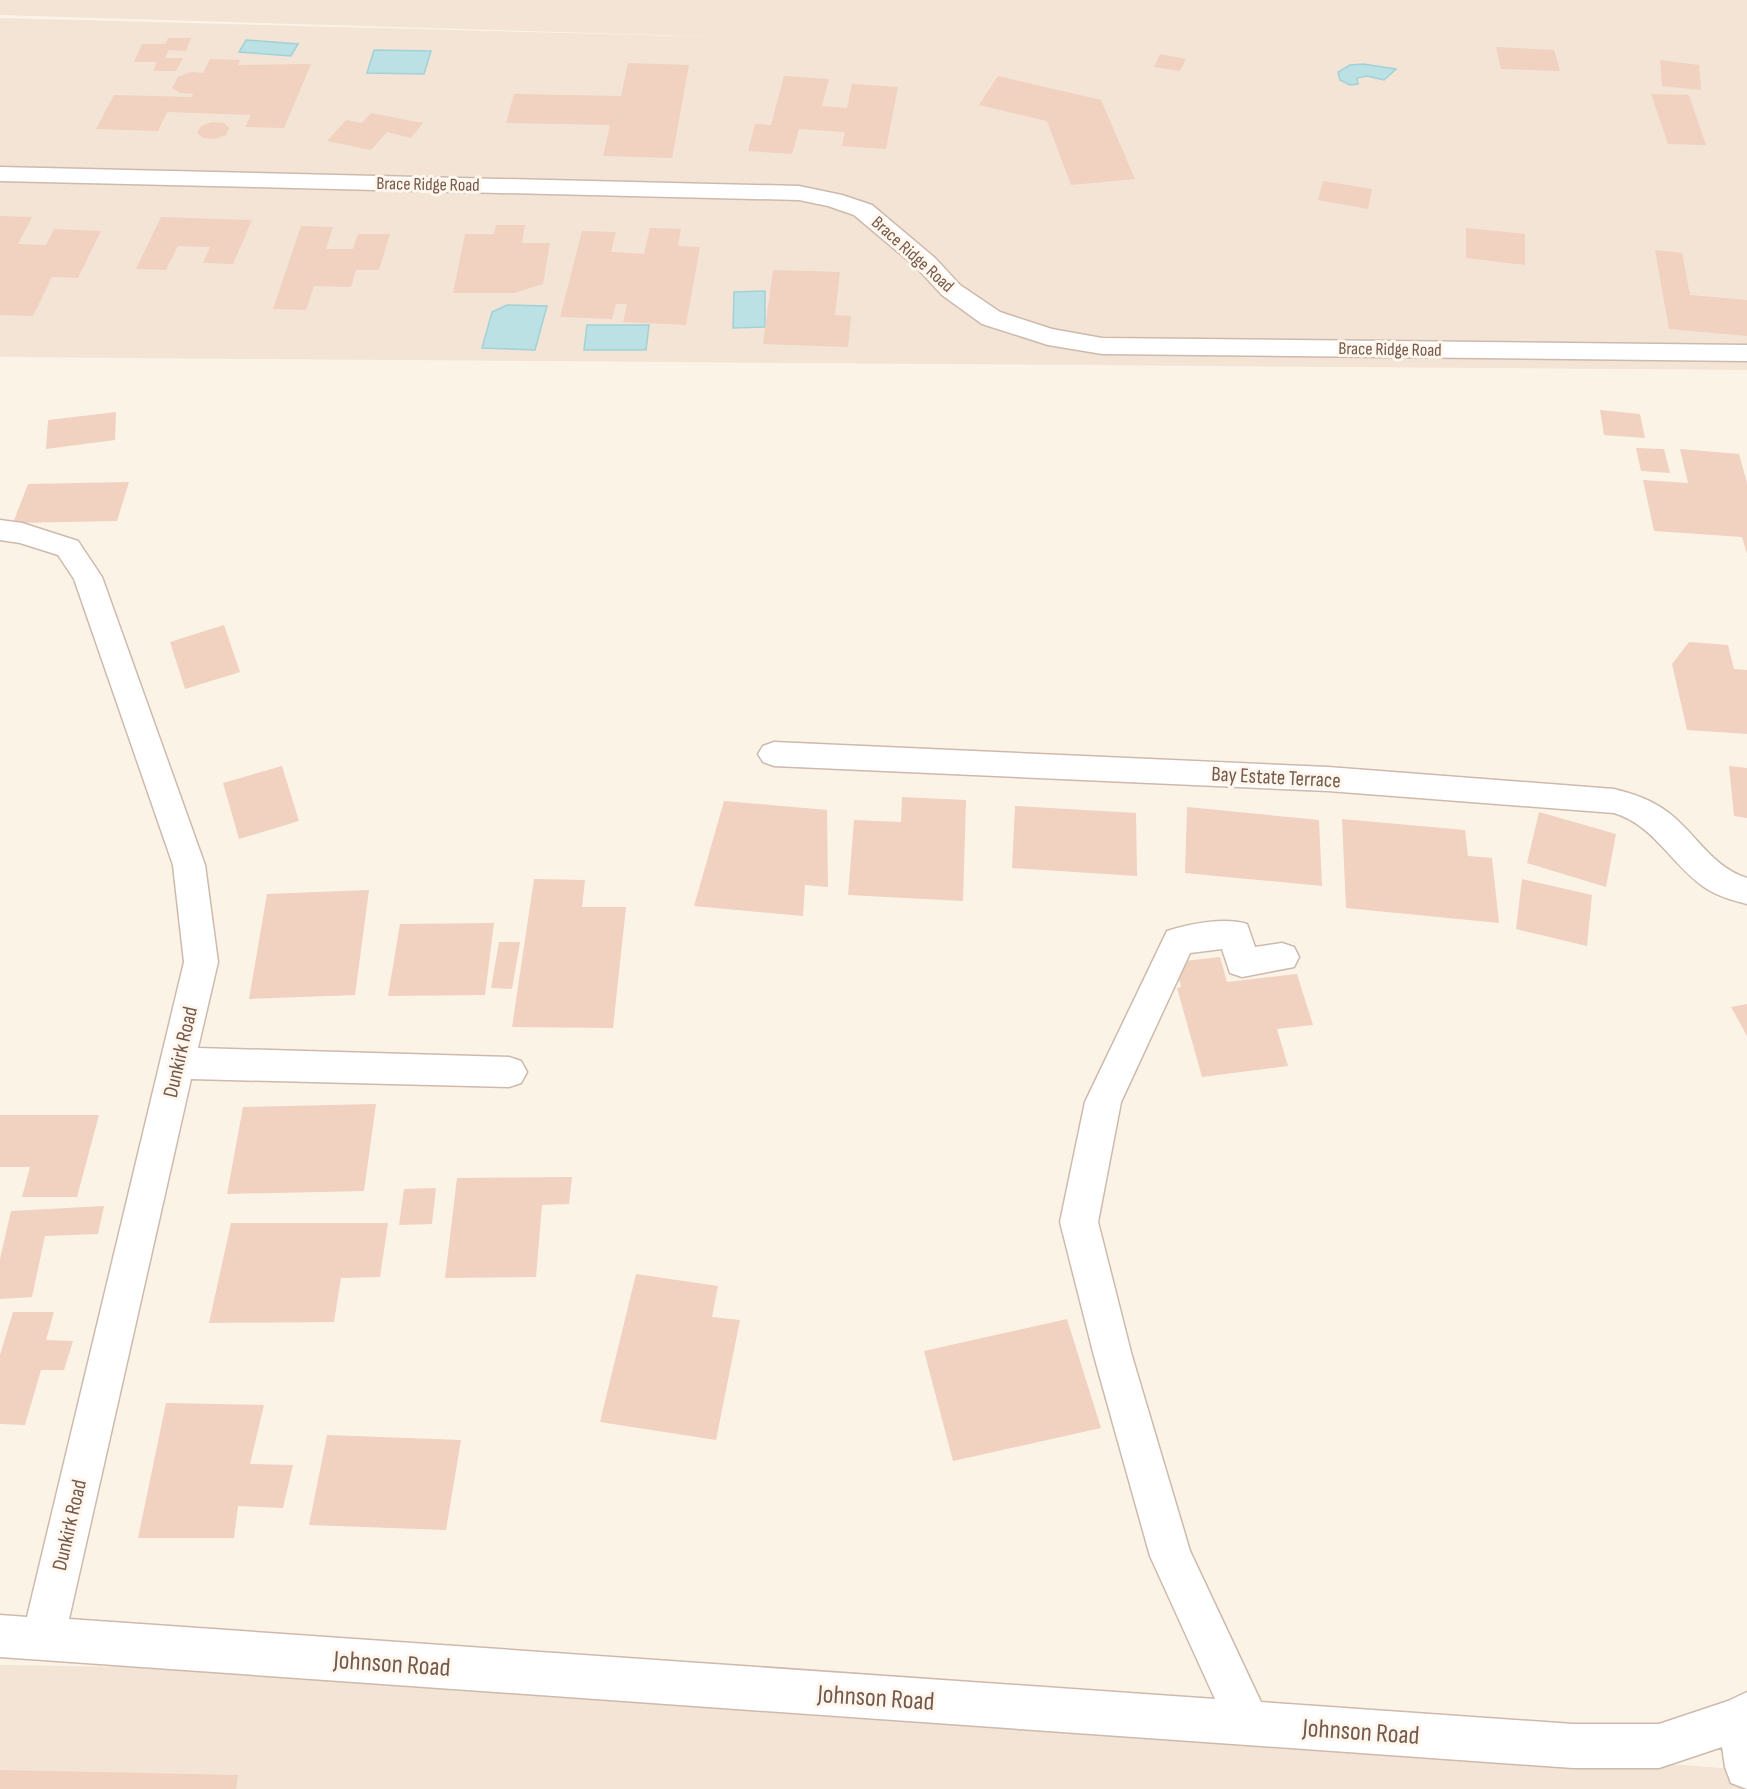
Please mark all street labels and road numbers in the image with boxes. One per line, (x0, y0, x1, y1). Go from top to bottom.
street label: Brace Ridge Road (376, 173, 480, 196)
street label: Brace Ridge Road (867, 212, 958, 297)
street label: Brace Ridge Road (1338, 338, 1442, 361)
street label: Bay Estate Terrace (1211, 762, 1341, 793)
street label: Dunkirk Road (158, 1004, 203, 1100)
street label: Dunkirk Road (47, 1477, 92, 1573)
street label: Johnson Road (331, 1645, 451, 1684)
street label: Johnson Road (815, 1679, 935, 1718)
street label: Johnson Road (1300, 1713, 1420, 1752)

